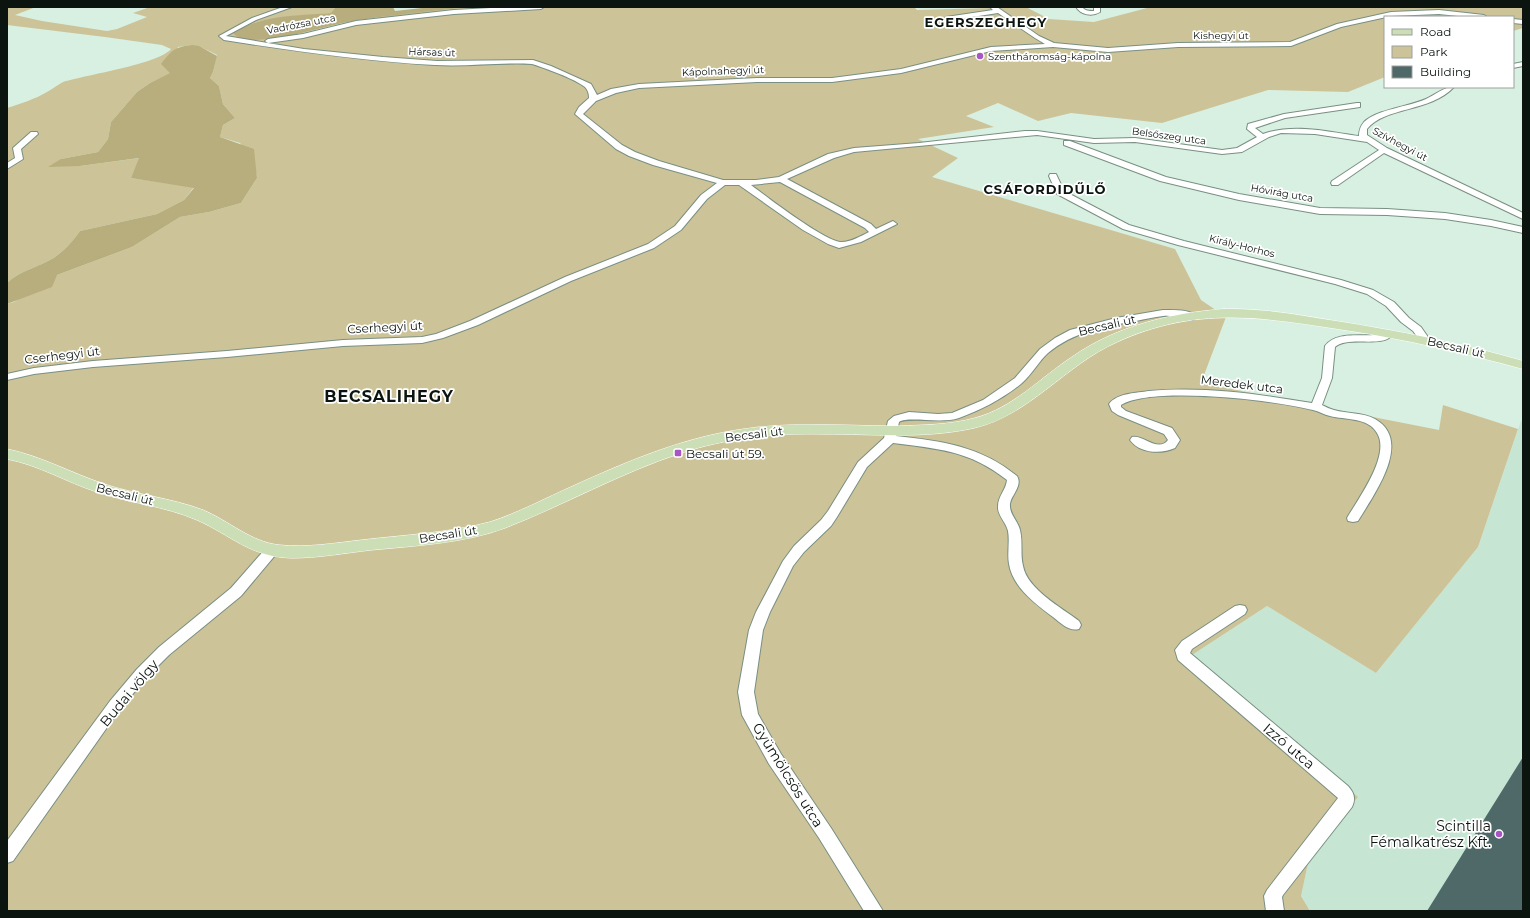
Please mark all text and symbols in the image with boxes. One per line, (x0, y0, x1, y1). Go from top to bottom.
street label: Vadrózsa utca (265, 11, 337, 37)
district label: EGERSZEGHEGY (925, 14, 1047, 30)
legend (1384, 16, 1514, 88)
text: Road (1420, 24, 1451, 39)
street label: Kishegyi út (1193, 29, 1249, 42)
text: Park (1420, 44, 1448, 59)
street label: Hársas út (408, 45, 456, 59)
place label: Szentháromság-kápolna (988, 50, 1111, 63)
marker: Szentháromság-kápolna (975, 51, 985, 61)
street label: Kápolnahegyi út (682, 63, 764, 79)
text: Building (1420, 64, 1471, 79)
street label: Belsőszeg utca (1131, 124, 1207, 148)
street label: Szívhegyi út (1370, 124, 1430, 164)
district label: CSÁFORDIDŰLŐ (983, 181, 1107, 197)
street label: Hóvirág utca (1250, 181, 1314, 205)
street label: Király-Horhos (1208, 232, 1276, 260)
street label: Becsali út (1077, 311, 1137, 339)
street label: Cserhegyi út (347, 318, 423, 336)
street label: Becsali út (1426, 333, 1486, 361)
street label: Cserhegyi út (24, 343, 100, 367)
street label: Meredek utca (1200, 372, 1284, 396)
district label: BECSALIHEGY (324, 387, 454, 406)
street label: Becsali út (724, 423, 784, 445)
place label: Becsali út 59. (686, 446, 764, 461)
marker: Becsali út 59. (673, 448, 683, 458)
street label: Becsali út (95, 480, 155, 508)
street label: Becsali út (418, 522, 478, 546)
street label: Budai völgy (96, 655, 163, 730)
street label: Gyümölcsös utca (749, 719, 827, 831)
street label: Izzó utca (1260, 719, 1318, 773)
place label: Scintilla Fémalkatrész Kft. (1370, 817, 1491, 851)
marker: Scintilla Fémalkatrész Kft. (1494, 829, 1504, 839)

